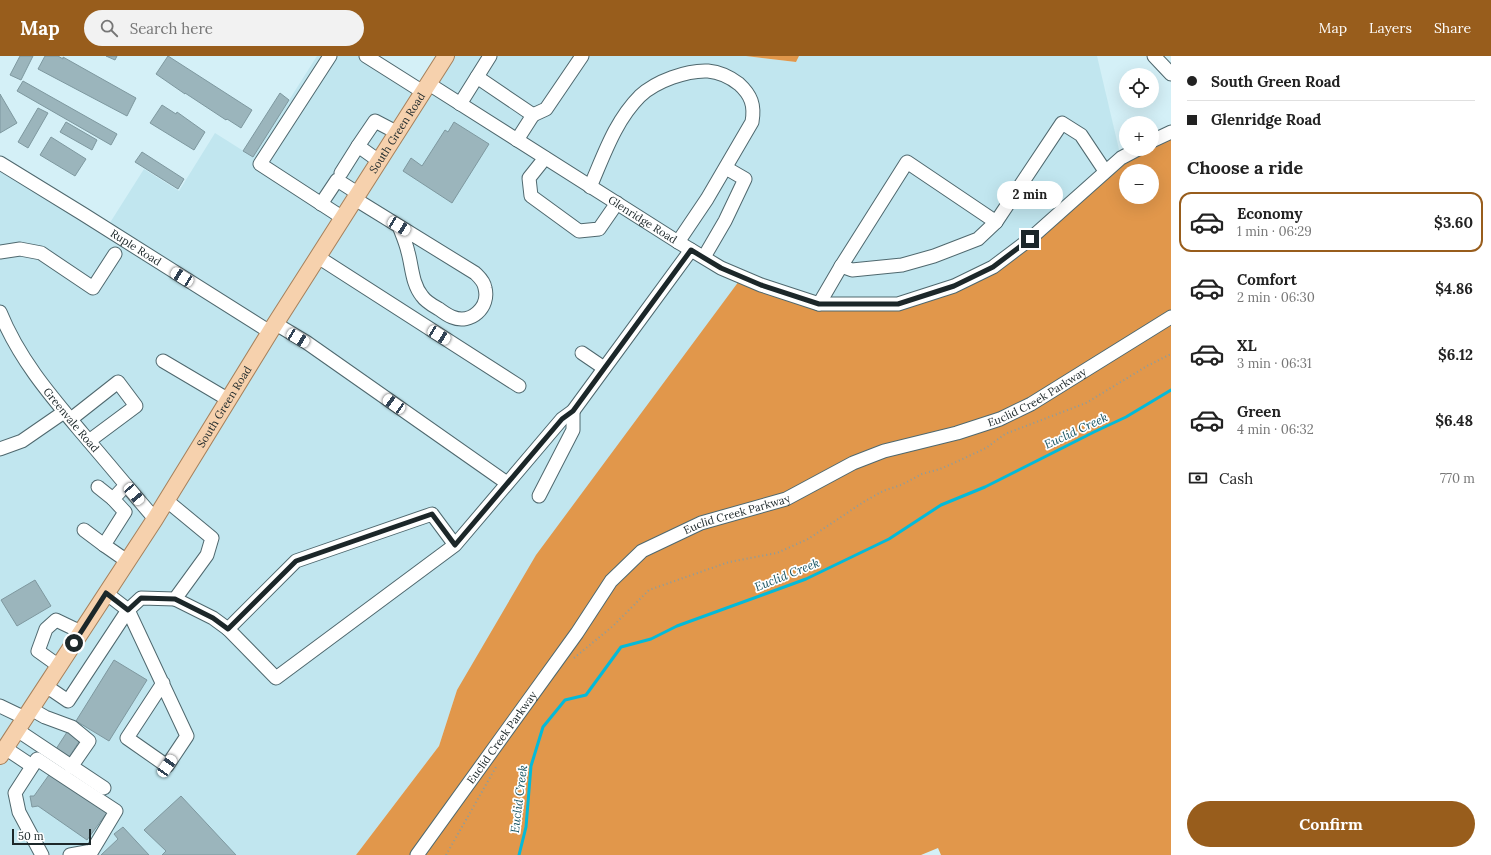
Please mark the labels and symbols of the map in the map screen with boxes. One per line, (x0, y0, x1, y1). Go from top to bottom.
street label: South Green Road (366, 89, 428, 176)
callout: 2 min (997, 181, 1063, 209)
street label: Glenridge Road (606, 192, 680, 247)
car (386, 215, 412, 237)
street label: Ruple Road (108, 226, 164, 269)
route end (1021, 230, 1039, 248)
car (169, 266, 195, 288)
car (426, 324, 452, 346)
car (285, 327, 311, 349)
street label: South Green Road (194, 363, 255, 450)
street label: Euclid Creek Parkway (986, 364, 1089, 430)
street label: Greenvale Road (40, 385, 103, 455)
car (381, 392, 407, 416)
water label: Euclid Creek (1042, 409, 1110, 452)
car (122, 481, 146, 507)
street label: Euclid Creek Parkway (681, 491, 793, 537)
water label: Euclid Creek (752, 555, 821, 594)
route start (65, 634, 83, 652)
street label: Euclid Creek Parkway (464, 688, 540, 786)
car (155, 753, 179, 779)
water label: Euclid Creek (507, 764, 530, 834)
scale bar (12, 827, 91, 846)

